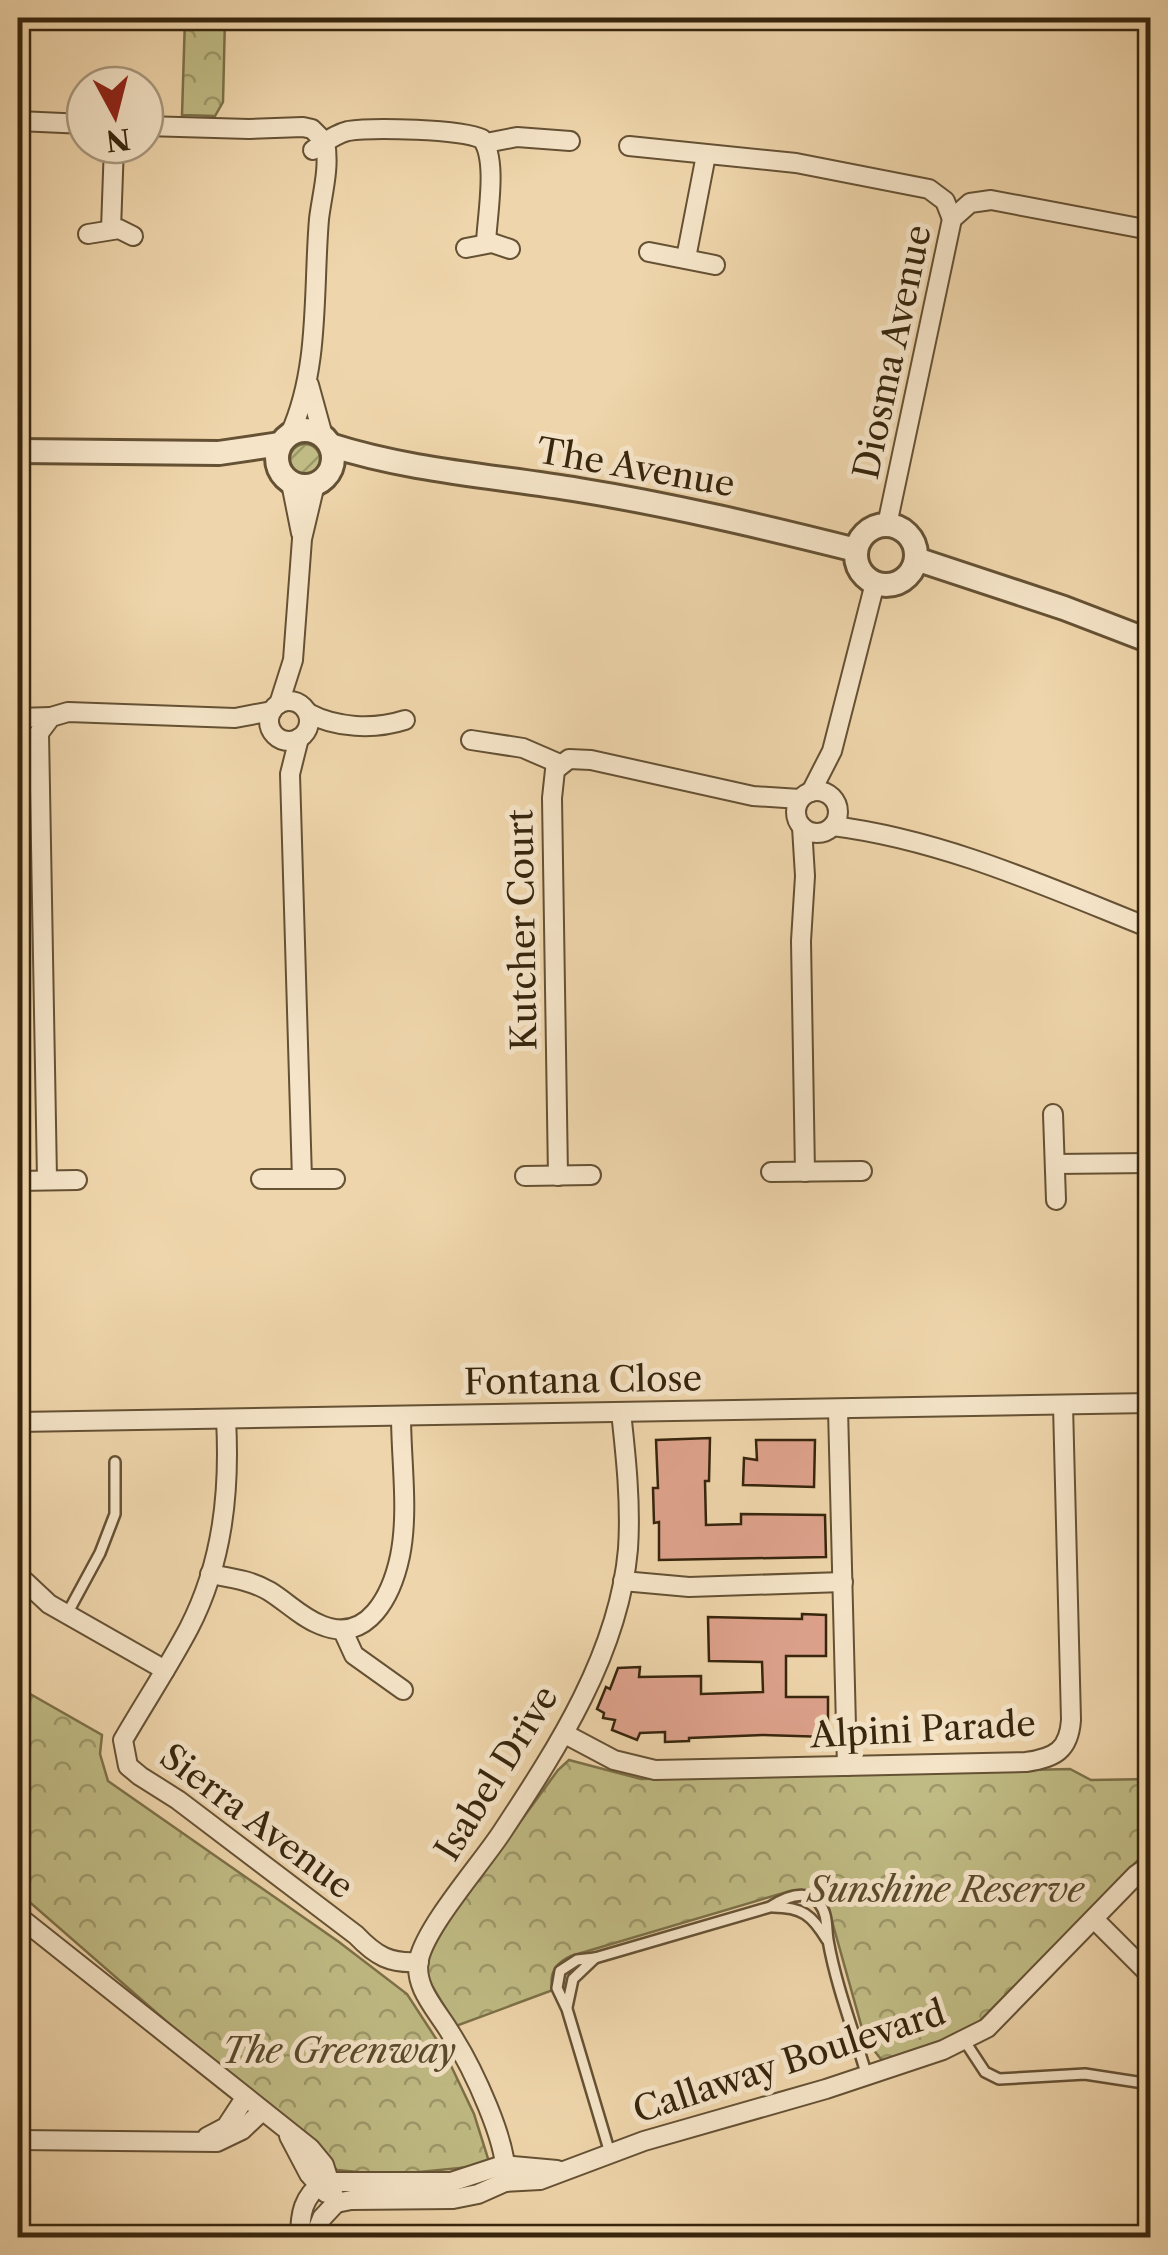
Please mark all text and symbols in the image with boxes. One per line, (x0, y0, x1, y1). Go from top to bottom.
north arrow (65, 65, 165, 165)
text: N (104, 121, 132, 158)
street label: Diosma Avenue (844, 221, 940, 483)
street label: The Avenue (534, 428, 738, 506)
street label: Kutcher Court (498, 808, 546, 1051)
street label: Fontana Close (463, 1356, 703, 1404)
street label: Isabel Drive (425, 1678, 567, 1868)
street label: Alpini Parade (808, 1702, 1037, 1756)
street label: Sierra Avenue (152, 1734, 362, 1908)
park label: Sunshine Reserve (806, 1868, 1085, 1911)
street label: Callaway Boulevard (627, 1990, 951, 2132)
park label: The Greenway (222, 2029, 456, 2072)

